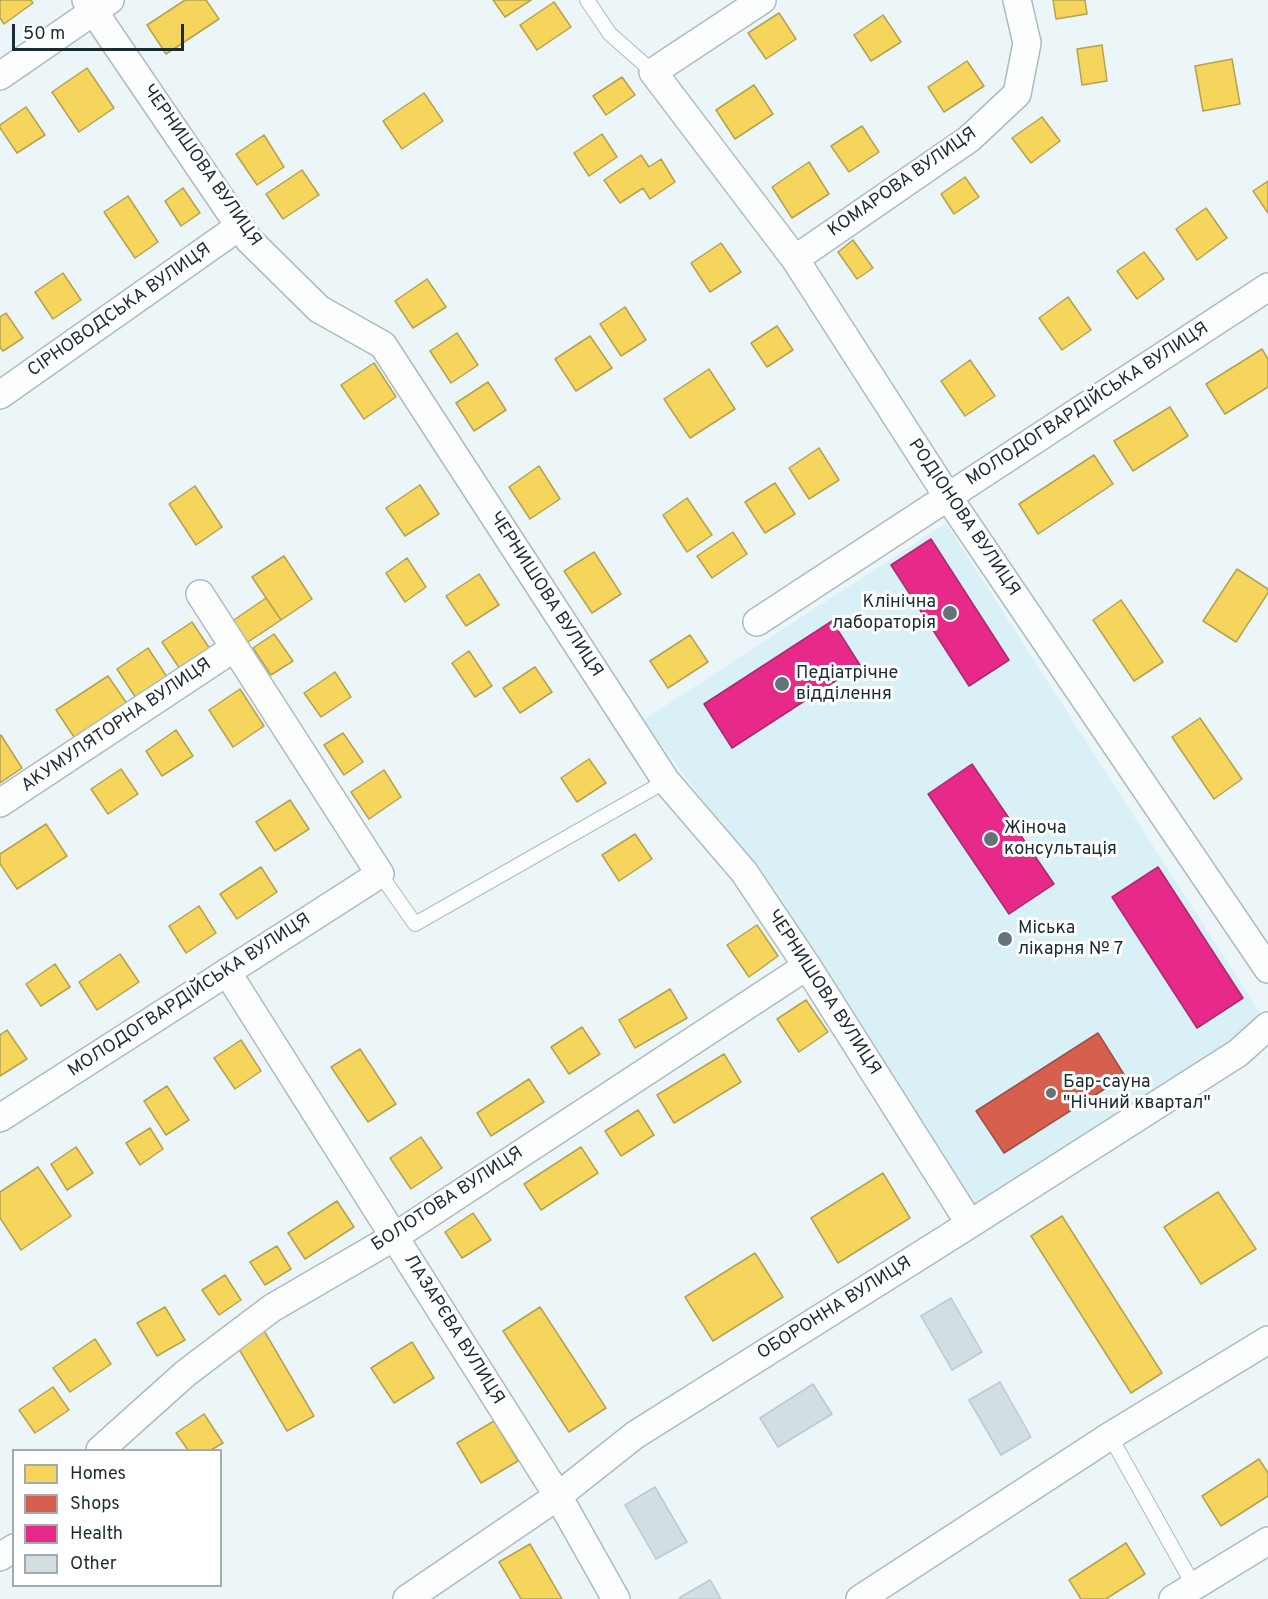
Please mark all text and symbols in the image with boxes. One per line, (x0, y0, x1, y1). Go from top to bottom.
scale bar (15, 12, 188, 50)
text: 50 m (23, 23, 65, 46)
street label: ЧЕРНИШОВА ВУЛИЦЯ (137, 81, 265, 251)
street label: КОМАРОВА ВУЛИЦЯ (824, 123, 982, 243)
street label: СІРНОВОДСЬКА ВУЛИЦЯ (24, 239, 216, 383)
street label: МОЛОДОГВАРДІЙСЬКА ВУЛИЦЯ (963, 318, 1213, 492)
street label: РОДІОНОВА ВУЛИЦЯ (902, 435, 1024, 601)
street label: ЧЕРНИШОВА ВУЛИЦЯ (483, 508, 607, 682)
place label: Клінічна лабораторія (832, 592, 936, 634)
marker: Клінічна лабораторія (941, 604, 959, 622)
street label: АКУМУЛЯТОРНА ВУЛИЦЯ (18, 654, 216, 798)
place label: Педіатрічне відділення (796, 663, 898, 706)
marker: Педіатрічне відділення (773, 675, 791, 693)
place label: Жіноча консультація (1004, 818, 1117, 860)
marker: Жіноча консультація (982, 830, 1000, 848)
street label: ЧЕРНИШОВА ВУЛИЦЯ (761, 906, 885, 1080)
street label: МОЛОДОГВАРДІЙСЬКА ВУЛИЦЯ (65, 909, 315, 1083)
place label: Міська лікарня № 7 (1018, 918, 1123, 960)
marker: Міська лікарня № 7 (996, 930, 1014, 948)
place label: Бар-сауна "Нічний квартал" (1063, 1072, 1211, 1114)
marker: Бар-сауна "Нічний квартал" (1044, 1086, 1058, 1100)
street label: БОЛОТОВА ВУЛИЦЯ (368, 1143, 528, 1257)
street label: ЛАЗАРЄВА ВУЛИЦЯ (398, 1251, 508, 1409)
street label: ОБОРОННА ВУЛИЦЯ (754, 1253, 916, 1365)
legend (12, 1449, 222, 1587)
text: Homes (70, 1463, 126, 1486)
text: Shops (70, 1493, 120, 1516)
text: Health (70, 1523, 123, 1546)
text: Other (70, 1553, 117, 1576)

